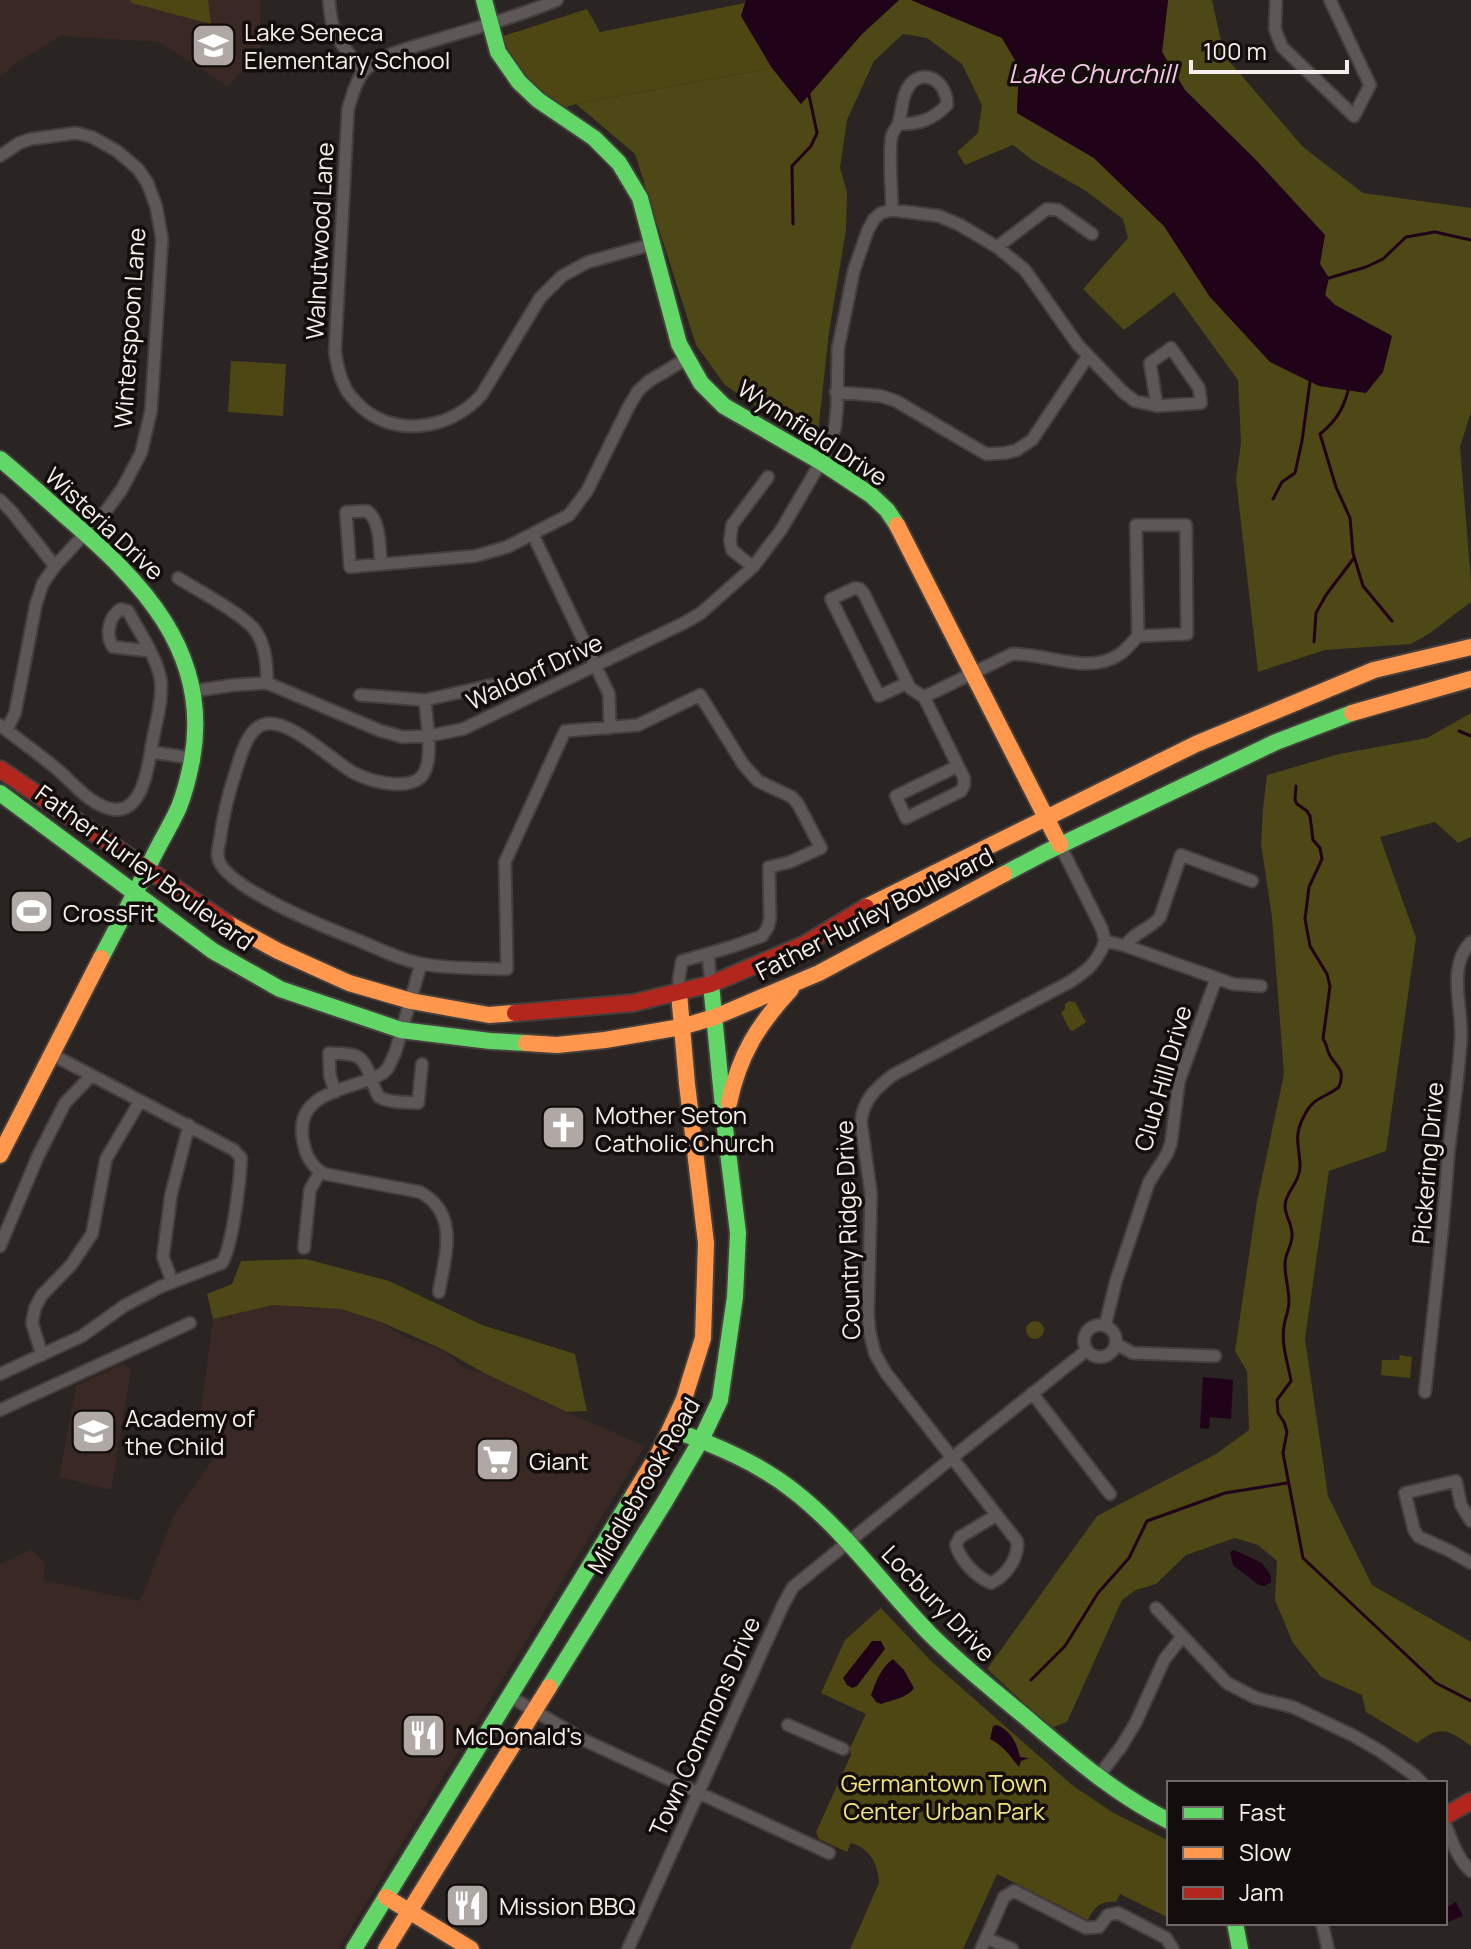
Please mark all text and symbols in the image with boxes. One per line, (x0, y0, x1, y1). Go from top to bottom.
place label: Lake Seneca Elementary School (244, 15, 450, 76)
school or university icon: Lake Seneca Elementary School (189, 21, 237, 69)
scale bar (1191, 24, 1347, 74)
text: 100 m (1203, 34, 1267, 67)
water label: Lake Churchill (1008, 55, 1179, 91)
street label: Walnutwood Lane (297, 141, 341, 341)
street label: Winterspoon Lane (106, 226, 152, 430)
street label: Wynnfield Drive (732, 371, 894, 493)
street label: Wisteria Drive (38, 459, 172, 587)
street label: Waldorf Drive (460, 625, 608, 717)
street label: Father Hurley Boulevard (29, 777, 261, 957)
street label: Father Hurley Boulevard (750, 839, 998, 987)
sports icon: CrossFit (8, 888, 56, 936)
place label: CrossFit (63, 896, 155, 929)
street label: Club Hill Drive (1125, 1001, 1199, 1155)
street label: Pickering Drive (1403, 1081, 1451, 1245)
place label: Mother Seton Catholic Church (595, 1098, 775, 1159)
church icon: Mother Seton Catholic Church (540, 1104, 588, 1152)
street label: Country Ridge Drive (827, 1120, 867, 1340)
street label: Middlebrook Road (579, 1391, 707, 1579)
place label: Academy of the Child (125, 1401, 255, 1462)
school or university icon: Academy of the Child (70, 1407, 118, 1455)
supermarket icon: Giant (474, 1436, 522, 1484)
place label: Giant (529, 1444, 589, 1477)
street label: Locbury Drive (875, 1537, 1003, 1669)
street label: Town Commons Drive (641, 1611, 767, 1841)
restaurant icon: McDonald's (400, 1711, 448, 1759)
place label: McDonald's (455, 1719, 582, 1752)
park label: Germantown Town Center Urban Park (841, 1766, 1047, 1827)
legend (1167, 1781, 1447, 1925)
text: Fast (1239, 1795, 1286, 1828)
text: Slow (1239, 1835, 1292, 1868)
text: Jam (1239, 1875, 1284, 1908)
restaurant icon: Mission BBQ (444, 1881, 492, 1929)
place label: Mission BBQ (499, 1889, 636, 1922)

